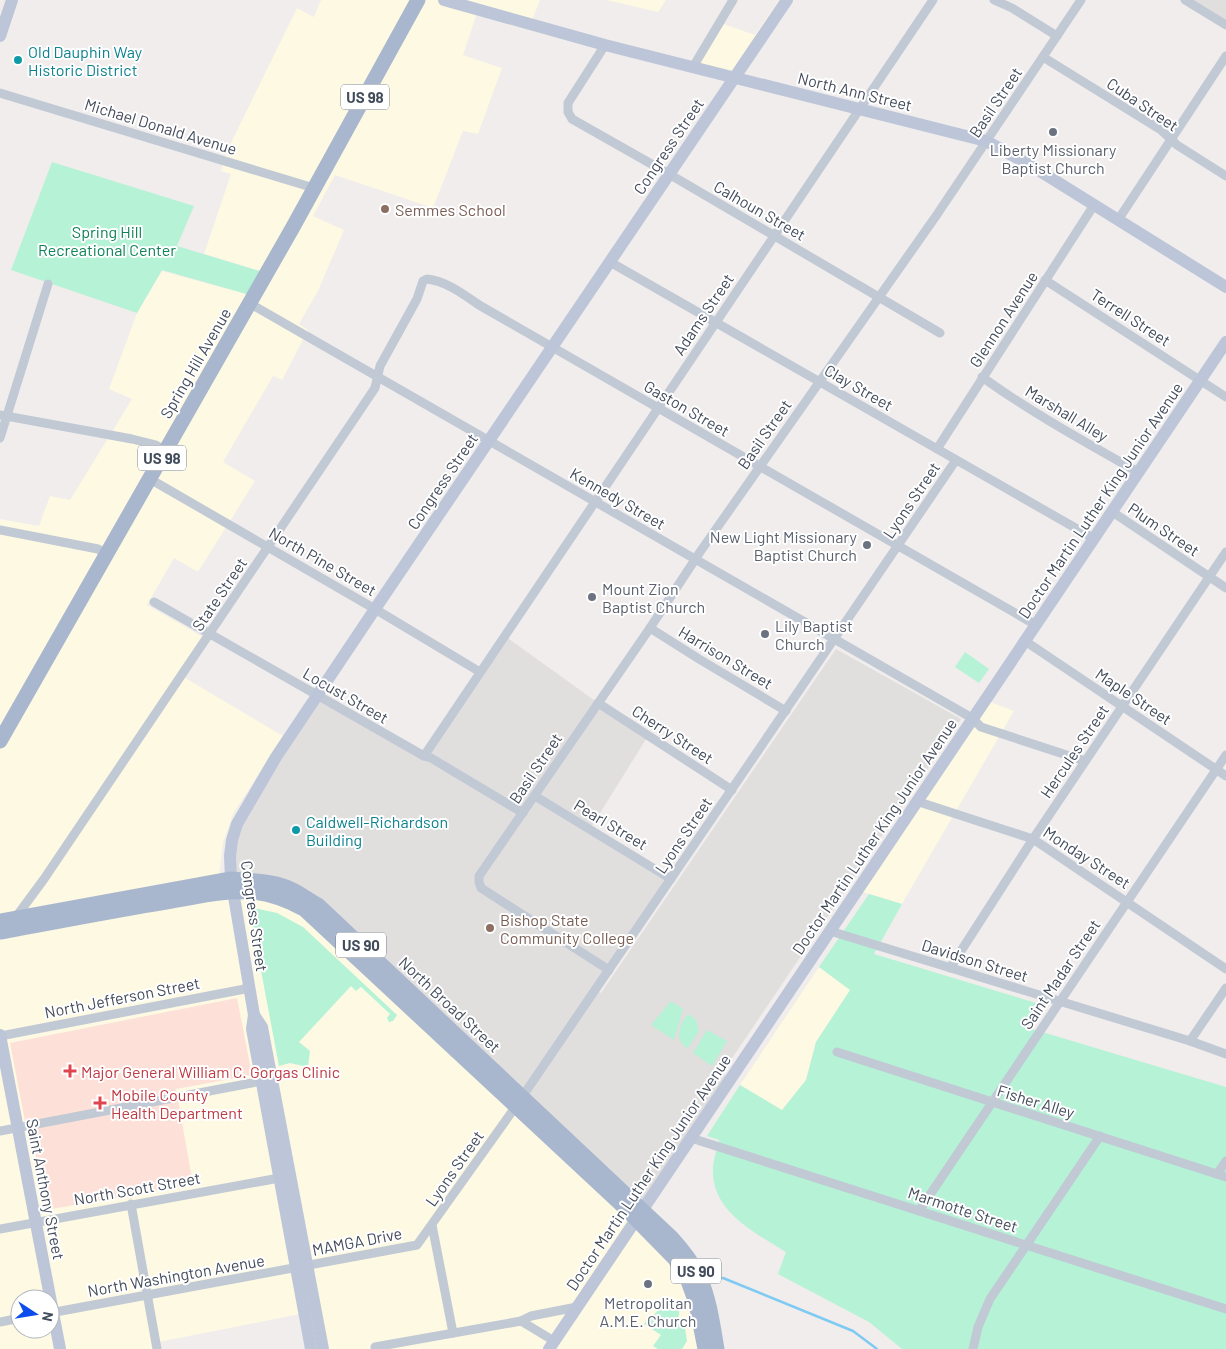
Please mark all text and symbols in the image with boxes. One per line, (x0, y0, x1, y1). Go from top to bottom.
place label: Old Dauphin Way Historic District (28, 42, 143, 79)
marker: Old Dauphin Way Historic District (12, 54, 24, 66)
street label: Basil Street (965, 63, 1025, 141)
street label: North Ann Street (796, 68, 914, 114)
street label: Cuba Street (1104, 73, 1182, 135)
road number: US 98 (341, 84, 389, 110)
street label: Michael Donald Avenue (83, 94, 239, 158)
street label: Congress Street (629, 94, 707, 198)
marker: Liberty Missionary Baptist Church (1047, 126, 1059, 138)
place label: Liberty Missionary Baptist Church (990, 140, 1117, 177)
street label: Calhoun Street (711, 176, 809, 244)
place label: Semmes School (395, 200, 506, 219)
marker: Semmes School (379, 203, 391, 215)
park label: Spring Hill Recreational Center (38, 222, 176, 259)
street label: Glennon Avenue (965, 267, 1041, 371)
street label: Adams Street (669, 270, 737, 358)
street label: Terrell Street (1088, 284, 1174, 350)
street label: Spring Hill Avenue (156, 304, 234, 422)
street label: Clay Street (821, 360, 897, 414)
street label: Gaston Street (641, 376, 733, 440)
street label: Doctor Martin Luther King Junior Avenue (1014, 378, 1186, 622)
street label: Marshall Alley (1022, 381, 1112, 445)
street label: Basil Street (733, 396, 795, 472)
street label: Congress Street (403, 429, 481, 533)
road number: US 98 (138, 446, 186, 470)
street label: Lyons Street (879, 458, 943, 542)
street label: Kennedy Street (567, 463, 669, 533)
street label: Plum Street (1125, 498, 1203, 560)
street label: North Pine Street (266, 523, 380, 599)
place label: New Light Missionary Baptist Church (710, 527, 858, 564)
marker: New Light Missionary Baptist Church (861, 539, 873, 551)
street label: State Street (188, 554, 250, 634)
place label: Mount Zion Baptist Church (602, 579, 705, 616)
marker: Mount Zion Baptist Church (586, 591, 598, 603)
place label: Lily Baptist Church (775, 616, 853, 653)
street label: Harrison Street (676, 621, 776, 693)
marker: Lily Baptist Church (759, 628, 771, 640)
street label: Locust Street (300, 663, 392, 727)
street label: Maple Street (1092, 664, 1176, 728)
street label: Cherry Street (629, 701, 717, 767)
street label: Hercules Street (1036, 701, 1112, 801)
street label: Doctor Martin Luther King Junior Avenue (788, 714, 960, 958)
street label: Basil Street (505, 729, 565, 807)
street label: Lyons Street (651, 793, 715, 877)
street label: Pearl Street (571, 795, 651, 853)
place label: Caldwell-Richardson Building (306, 812, 448, 849)
street label: Monday Street (1040, 822, 1134, 892)
marker: Caldwell-Richardson Building (290, 824, 302, 836)
street label: Congress Street (238, 859, 272, 973)
place label: Bishop State Community College (500, 910, 634, 947)
street label: Saint Madar Street (1016, 915, 1104, 1033)
marker: Bishop State Community College (484, 922, 496, 934)
road number: US 90 (336, 932, 386, 958)
street label: Davidson Street (920, 935, 1030, 985)
street label: North Broad Street (395, 952, 505, 1056)
street label: North Jefferson Street (43, 973, 201, 1021)
street label: Doctor Martin Luther King Junior Avenue (562, 1050, 734, 1294)
place label: Major General William C. Gorgas Clinic (81, 1062, 340, 1081)
marker: Major General William C. Gorgas Clinic (63, 1064, 77, 1078)
street label: Fisher Alley (995, 1080, 1077, 1122)
place label: Mobile County Health Department (111, 1085, 243, 1122)
marker: Mobile County Health Department (93, 1096, 107, 1110)
street label: Saint Anthony Street (23, 1117, 69, 1261)
street label: Lyons Street (421, 1127, 487, 1209)
street label: North Scott Street (72, 1168, 202, 1208)
street label: Marmotte Street (906, 1182, 1020, 1236)
street label: MAMGA Drive (311, 1223, 403, 1259)
street label: North Washington Avenue (86, 1250, 266, 1300)
road number: US 90 (671, 1258, 721, 1284)
marker: Metropolitan A.M.E. Church (642, 1278, 654, 1290)
north arrow (10, 1289, 60, 1339)
place label: Metropolitan A.M.E. Church (600, 1293, 696, 1330)
text: N (39, 1310, 57, 1323)

